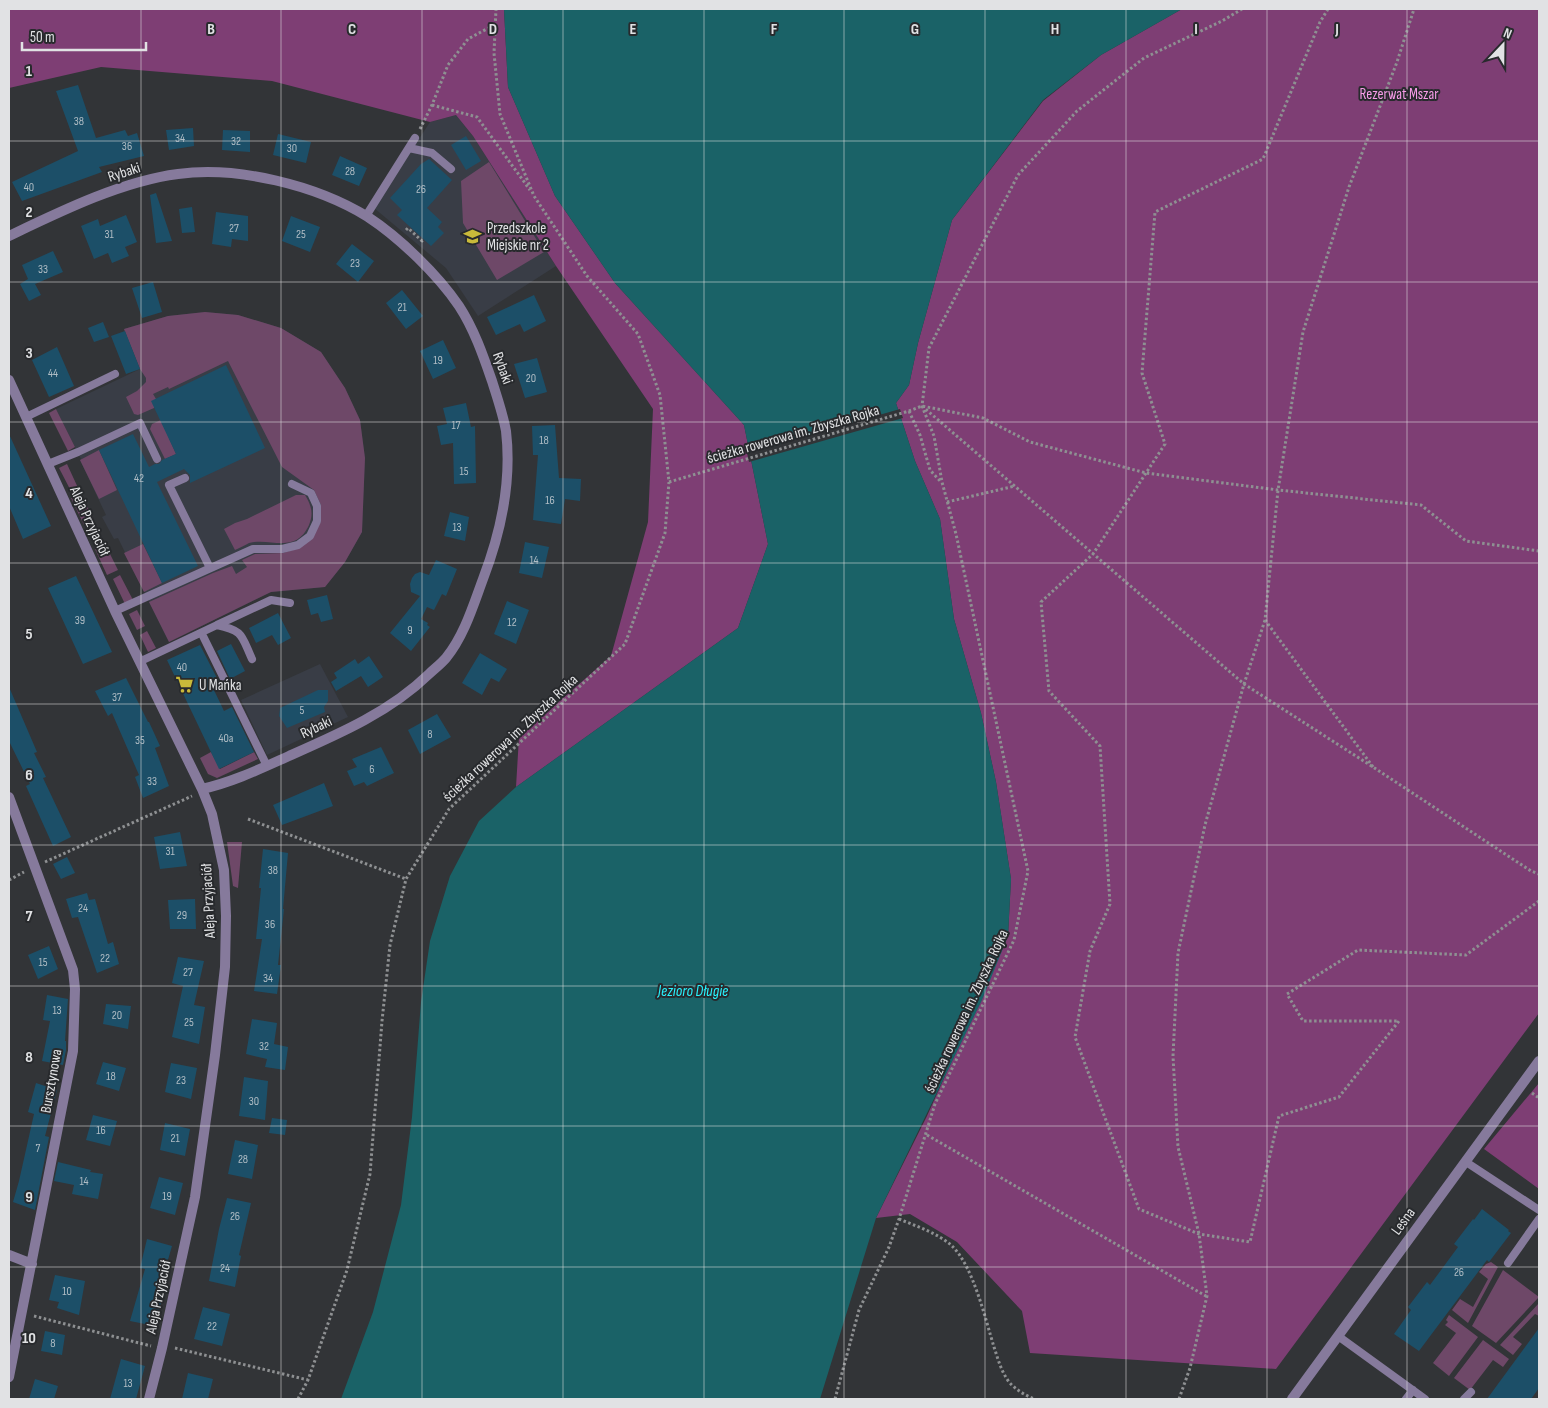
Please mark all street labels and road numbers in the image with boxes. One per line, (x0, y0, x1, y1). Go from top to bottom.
street label: Rybaki (106, 158, 143, 187)
street label: Rybaki (488, 349, 517, 387)
street label: ścieżka rowerowa im. Zbyszka Rojka (705, 401, 882, 468)
street label: Aleja Przyjaciół (65, 483, 114, 559)
street label: ścieżka rowerowa im. Zbyszka Rojka (439, 671, 582, 806)
street label: Rybaki (297, 712, 335, 743)
street label: Aleja Przyjaciół (197, 863, 220, 940)
street label: ścieżka rowerowa im. Zbyszka Rojka (920, 926, 1013, 1096)
street label: Bursztynowa (37, 1047, 66, 1115)
street label: Leśna (1387, 1204, 1420, 1239)
street label: Aleja Przyjaciół (141, 1259, 176, 1336)

